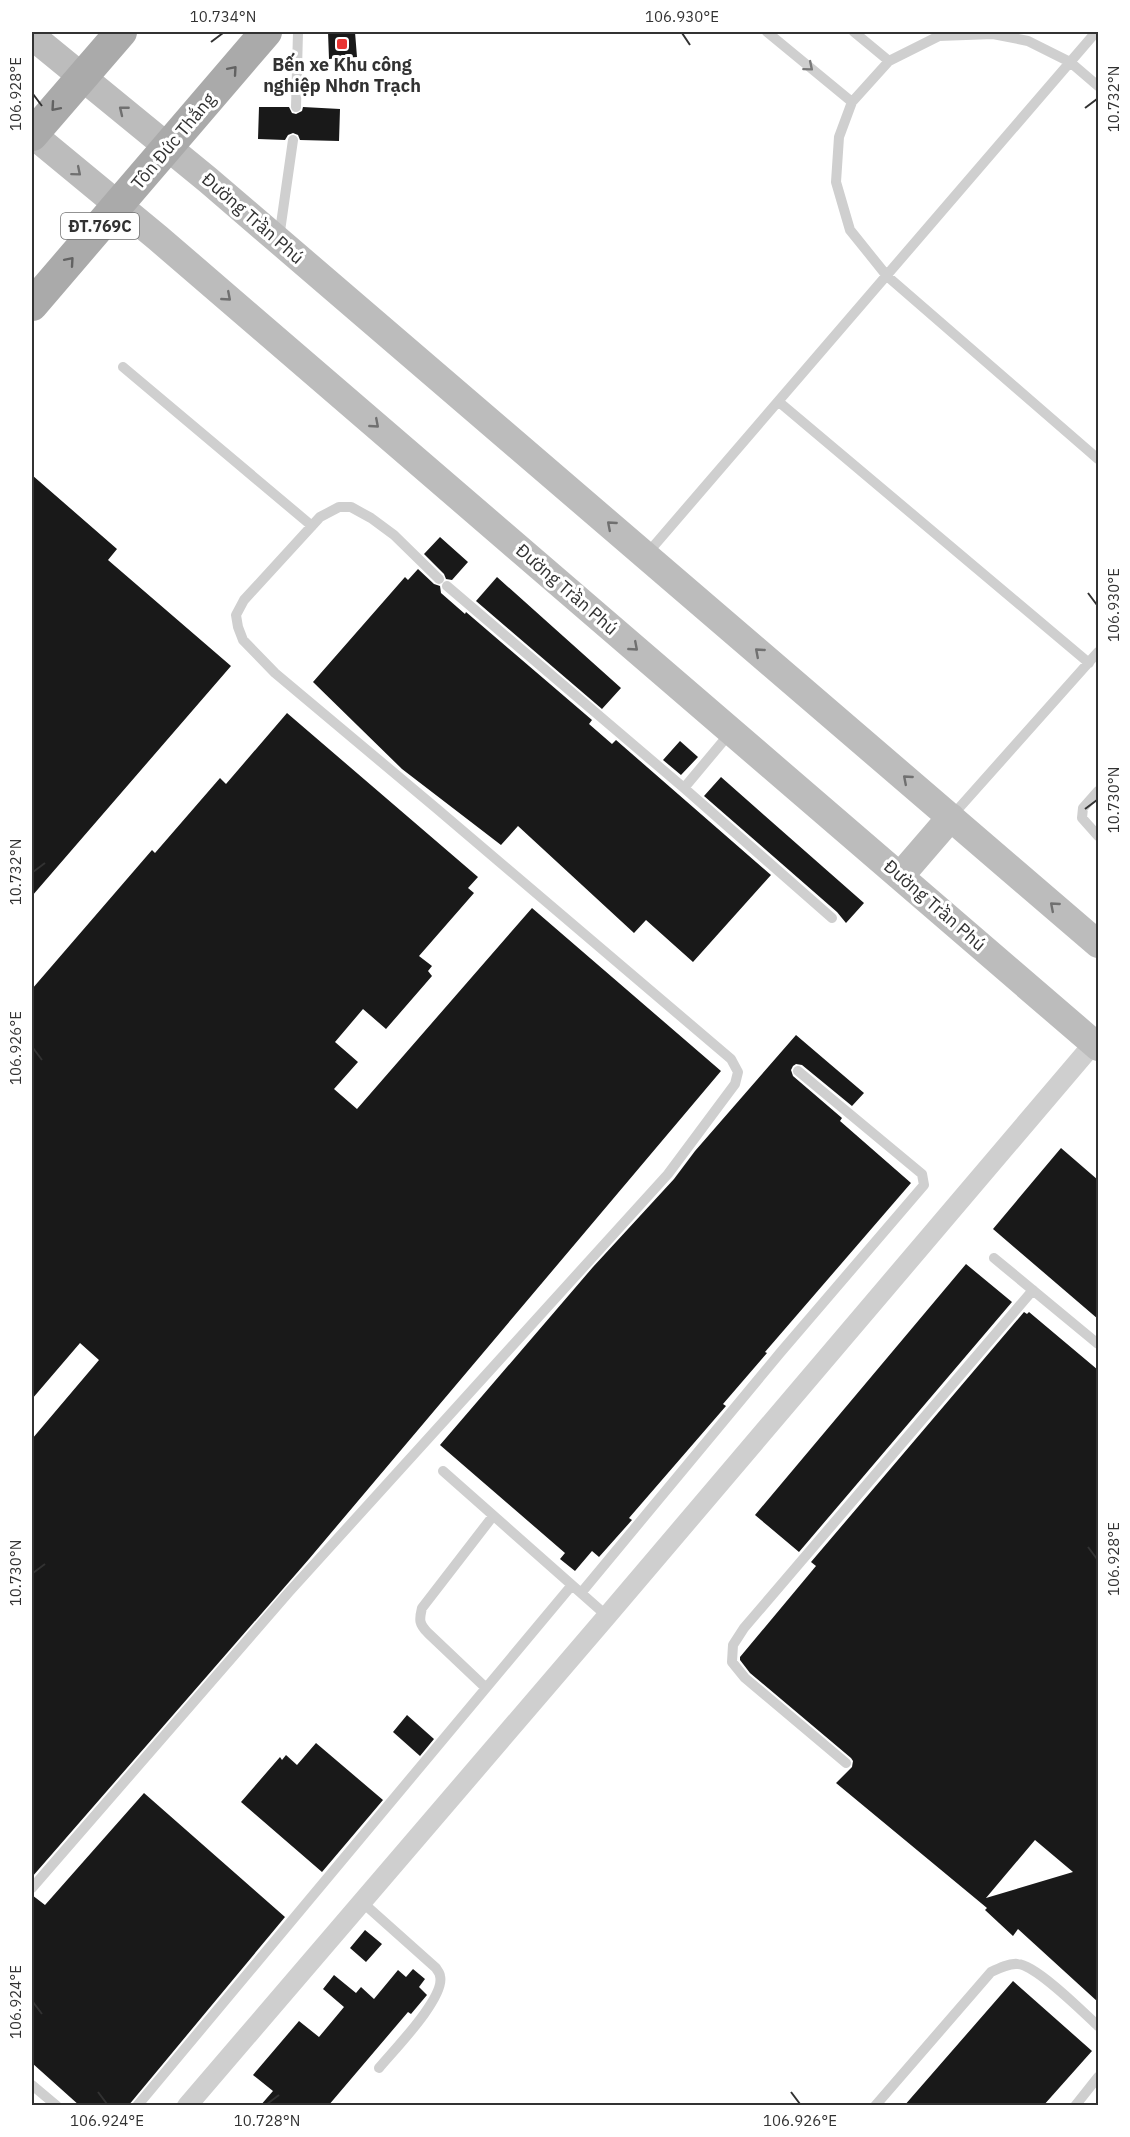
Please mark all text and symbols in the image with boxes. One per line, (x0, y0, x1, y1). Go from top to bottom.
text: 10.734°N (190, 7, 256, 26)
text: 106.930°E (645, 7, 719, 26)
marker: Bến xe Khu công nghiệp Nhơn Trạch (335, 37, 349, 51)
place label: Bến xe Khu công nghiệp Nhơn Trạch (263, 52, 421, 97)
text: 106.928°E (6, 57, 25, 131)
one-way arrow (802, 60, 813, 71)
one-way arrow (226, 66, 237, 77)
text: 10.732°N (1104, 66, 1123, 132)
street label: Tôn Đức Thắng (126, 88, 220, 194)
one-way arrow (52, 100, 63, 111)
one-way arrow (119, 106, 130, 117)
one-way arrow (70, 164, 81, 175)
street label: Đường Trần Phú (197, 167, 309, 269)
road number: ĐT.769C (61, 213, 139, 239)
one-way arrow (63, 257, 74, 268)
one-way arrow (220, 290, 231, 301)
one-way arrow (368, 417, 379, 428)
one-way arrow (607, 521, 618, 532)
street label: Đường Trần Phú (511, 538, 623, 640)
text: 106.930°E (1104, 568, 1123, 642)
one-way arrow (627, 639, 638, 650)
one-way arrow (755, 648, 766, 659)
text: 10.730°N (1104, 767, 1123, 833)
one-way arrow (903, 775, 914, 786)
text: 10.732°N (6, 839, 25, 905)
street label: Đường Trần Phú (879, 854, 991, 956)
one-way arrow (1050, 902, 1061, 913)
text: 106.926°E (6, 1011, 25, 1085)
text: 106.928°E (1104, 1522, 1123, 1596)
text: 10.730°N (6, 1540, 25, 1606)
text: 106.924°E (6, 1965, 25, 2039)
text: 106.924°E (70, 2111, 144, 2130)
text: 10.728°N (234, 2111, 300, 2130)
text: 106.926°E (763, 2111, 837, 2130)

